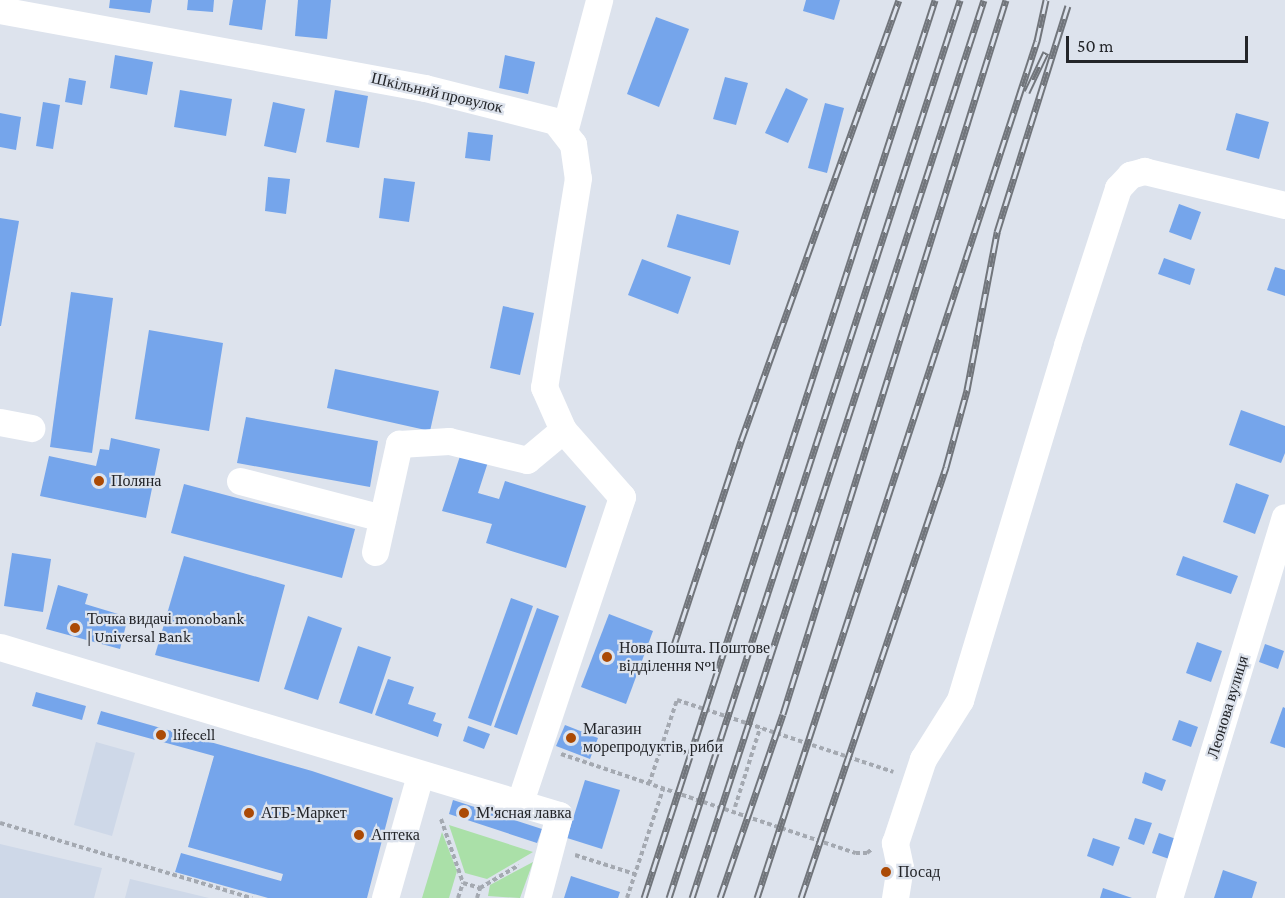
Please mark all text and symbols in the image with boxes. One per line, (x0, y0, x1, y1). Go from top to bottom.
scale bar (1069, 24, 1250, 62)
text: 50 m (1077, 36, 1114, 56)
street label: Шкільний провулок (369, 68, 505, 118)
place label: Поляна (111, 471, 161, 491)
marker: Поляна (92, 474, 106, 488)
place label: Точка видачі monobank | Universal Bank (87, 609, 244, 647)
marker: Точка видачі monobank | Universal Bank (68, 621, 82, 635)
place label: Нова Пошта. Поштове відділення №1 (619, 638, 770, 676)
marker: Нова Пошта. Поштове відділення №1 (600, 650, 614, 664)
street label: Леонова вулиця (1203, 653, 1253, 761)
place label: Магазин морепродуктів, риби (583, 719, 723, 757)
place label: lifecell (173, 725, 215, 745)
marker: lifecell (154, 728, 168, 742)
marker: Магазин морепродуктів, риби (564, 731, 578, 745)
place label: АТБ-Маркет (261, 803, 347, 823)
place label: М'ясная лавка (476, 803, 572, 823)
marker: АТБ-Маркет (242, 806, 256, 820)
marker: М'ясная лавка (457, 806, 471, 820)
place label: Аптека (371, 825, 420, 845)
marker: Аптека (352, 828, 366, 842)
place label: Посад (898, 862, 940, 882)
marker: Посад (879, 865, 893, 879)

